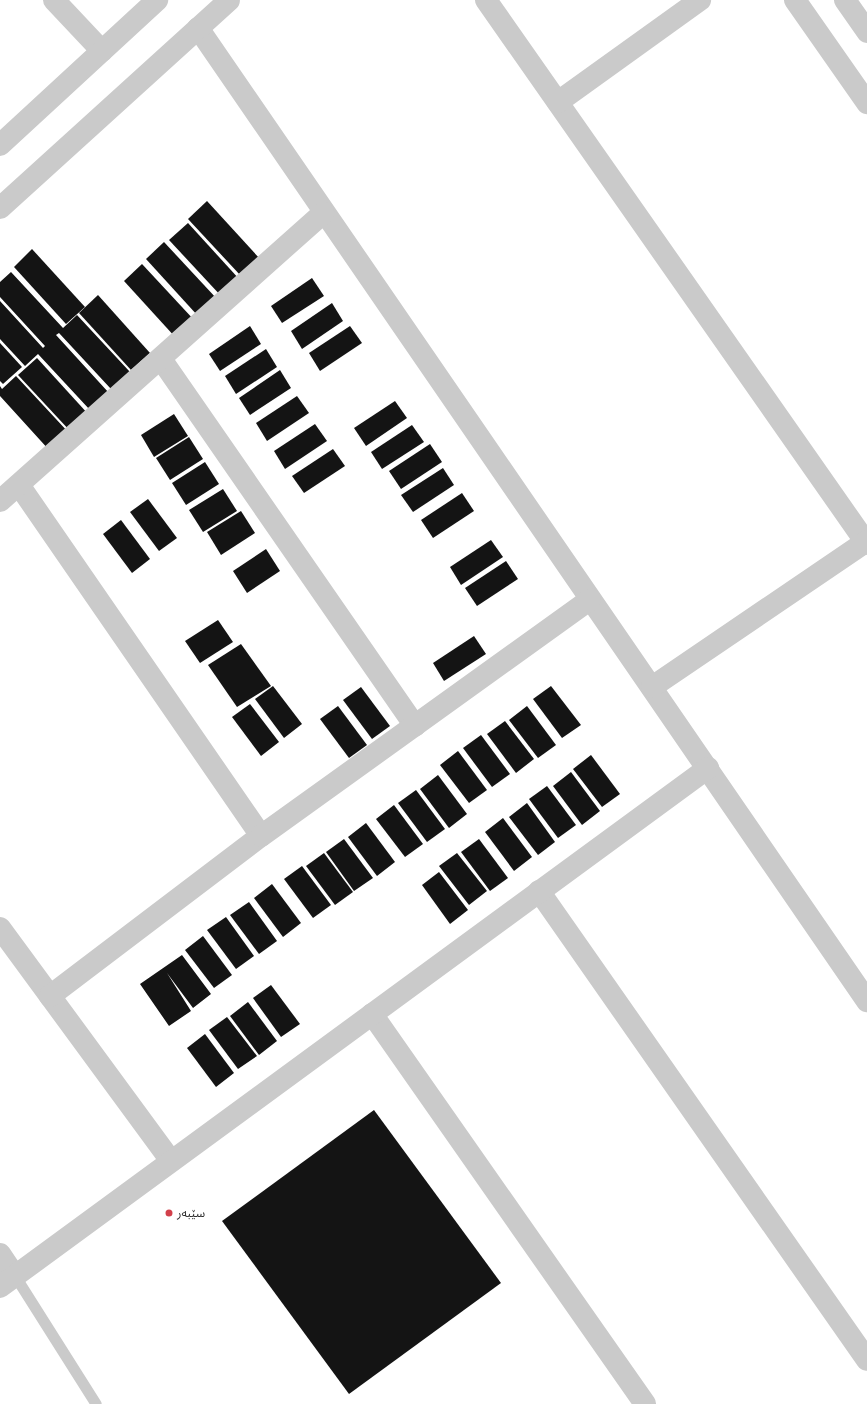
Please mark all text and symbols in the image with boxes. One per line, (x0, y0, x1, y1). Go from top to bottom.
place label: سێبەر (177, 1206, 205, 1220)
marker: سێبەر (164, 1208, 174, 1218)

